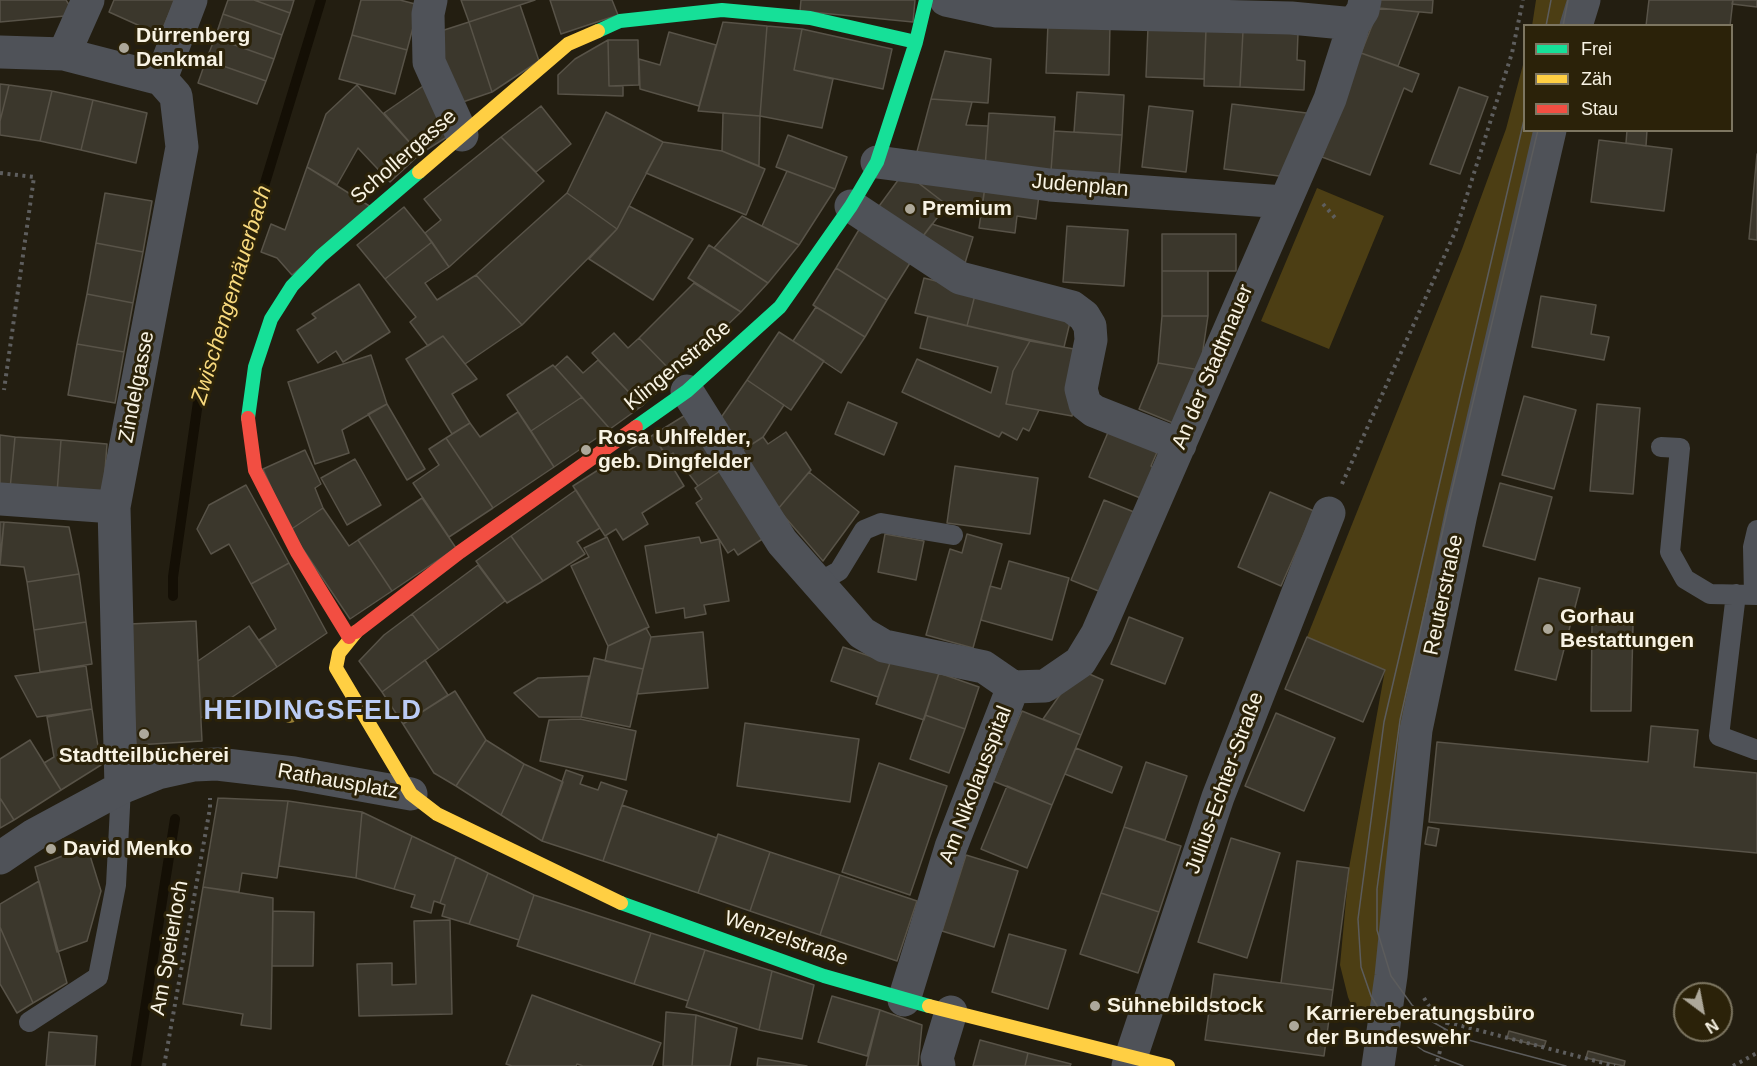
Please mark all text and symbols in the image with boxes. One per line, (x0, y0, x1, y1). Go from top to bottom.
place label: Dürrenberg Denkmal (136, 23, 250, 73)
legend (1523, 24, 1733, 132)
text: Frei (1581, 39, 1612, 59)
marker: Dürrenberg Denkmal (117, 41, 131, 55)
text: Zäh (1581, 69, 1612, 89)
text: Stau (1581, 99, 1618, 119)
street label: Schollergasse (346, 104, 462, 210)
street label: Judenplan (1031, 169, 1129, 203)
water label: Zwischengemäuerbach (186, 182, 278, 408)
place label: Premium (922, 196, 1012, 222)
marker: Premium (903, 202, 917, 216)
street label: An der Stadtmauer (1167, 281, 1259, 453)
street label: Klingenstraße (620, 315, 736, 417)
street label: Zindelgasse (114, 329, 160, 445)
place label: Rosa Uhlfelder, geb. Dingfelder (598, 425, 751, 475)
marker: Rosa Uhlfelder, geb. Dingfelder (579, 443, 593, 457)
street label: Reuterstraße (1419, 532, 1469, 658)
place label: Gorhau Bestattungen (1560, 604, 1694, 654)
marker: Gorhau Bestattungen (1541, 622, 1555, 636)
street label: Julius-Echter-Straße (1180, 689, 1270, 877)
district label: HEIDINGSFELD (203, 696, 423, 728)
street label: Am Nikolausspital (934, 703, 1018, 867)
marker: Stadtteilbücherei (137, 727, 151, 741)
place label: Stadtteilbücherei (59, 743, 229, 769)
street label: Rathausplatz (275, 759, 401, 805)
place label: David Menko (63, 836, 193, 862)
marker: David Menko (44, 842, 58, 856)
street label: Am Speierloch (146, 879, 194, 1017)
street label: Wenzelstraße (721, 906, 851, 972)
north arrow (1673, 982, 1733, 1042)
place label: Sühnebildstock (1107, 993, 1263, 1019)
marker: Sühnebildstock (1088, 999, 1102, 1013)
place label: Karriereberatungsbüro der Bundeswehr (1306, 1001, 1535, 1051)
text: N (1702, 1016, 1721, 1036)
marker: Karriereberatungsbüro der Bundeswehr (1287, 1019, 1301, 1033)

